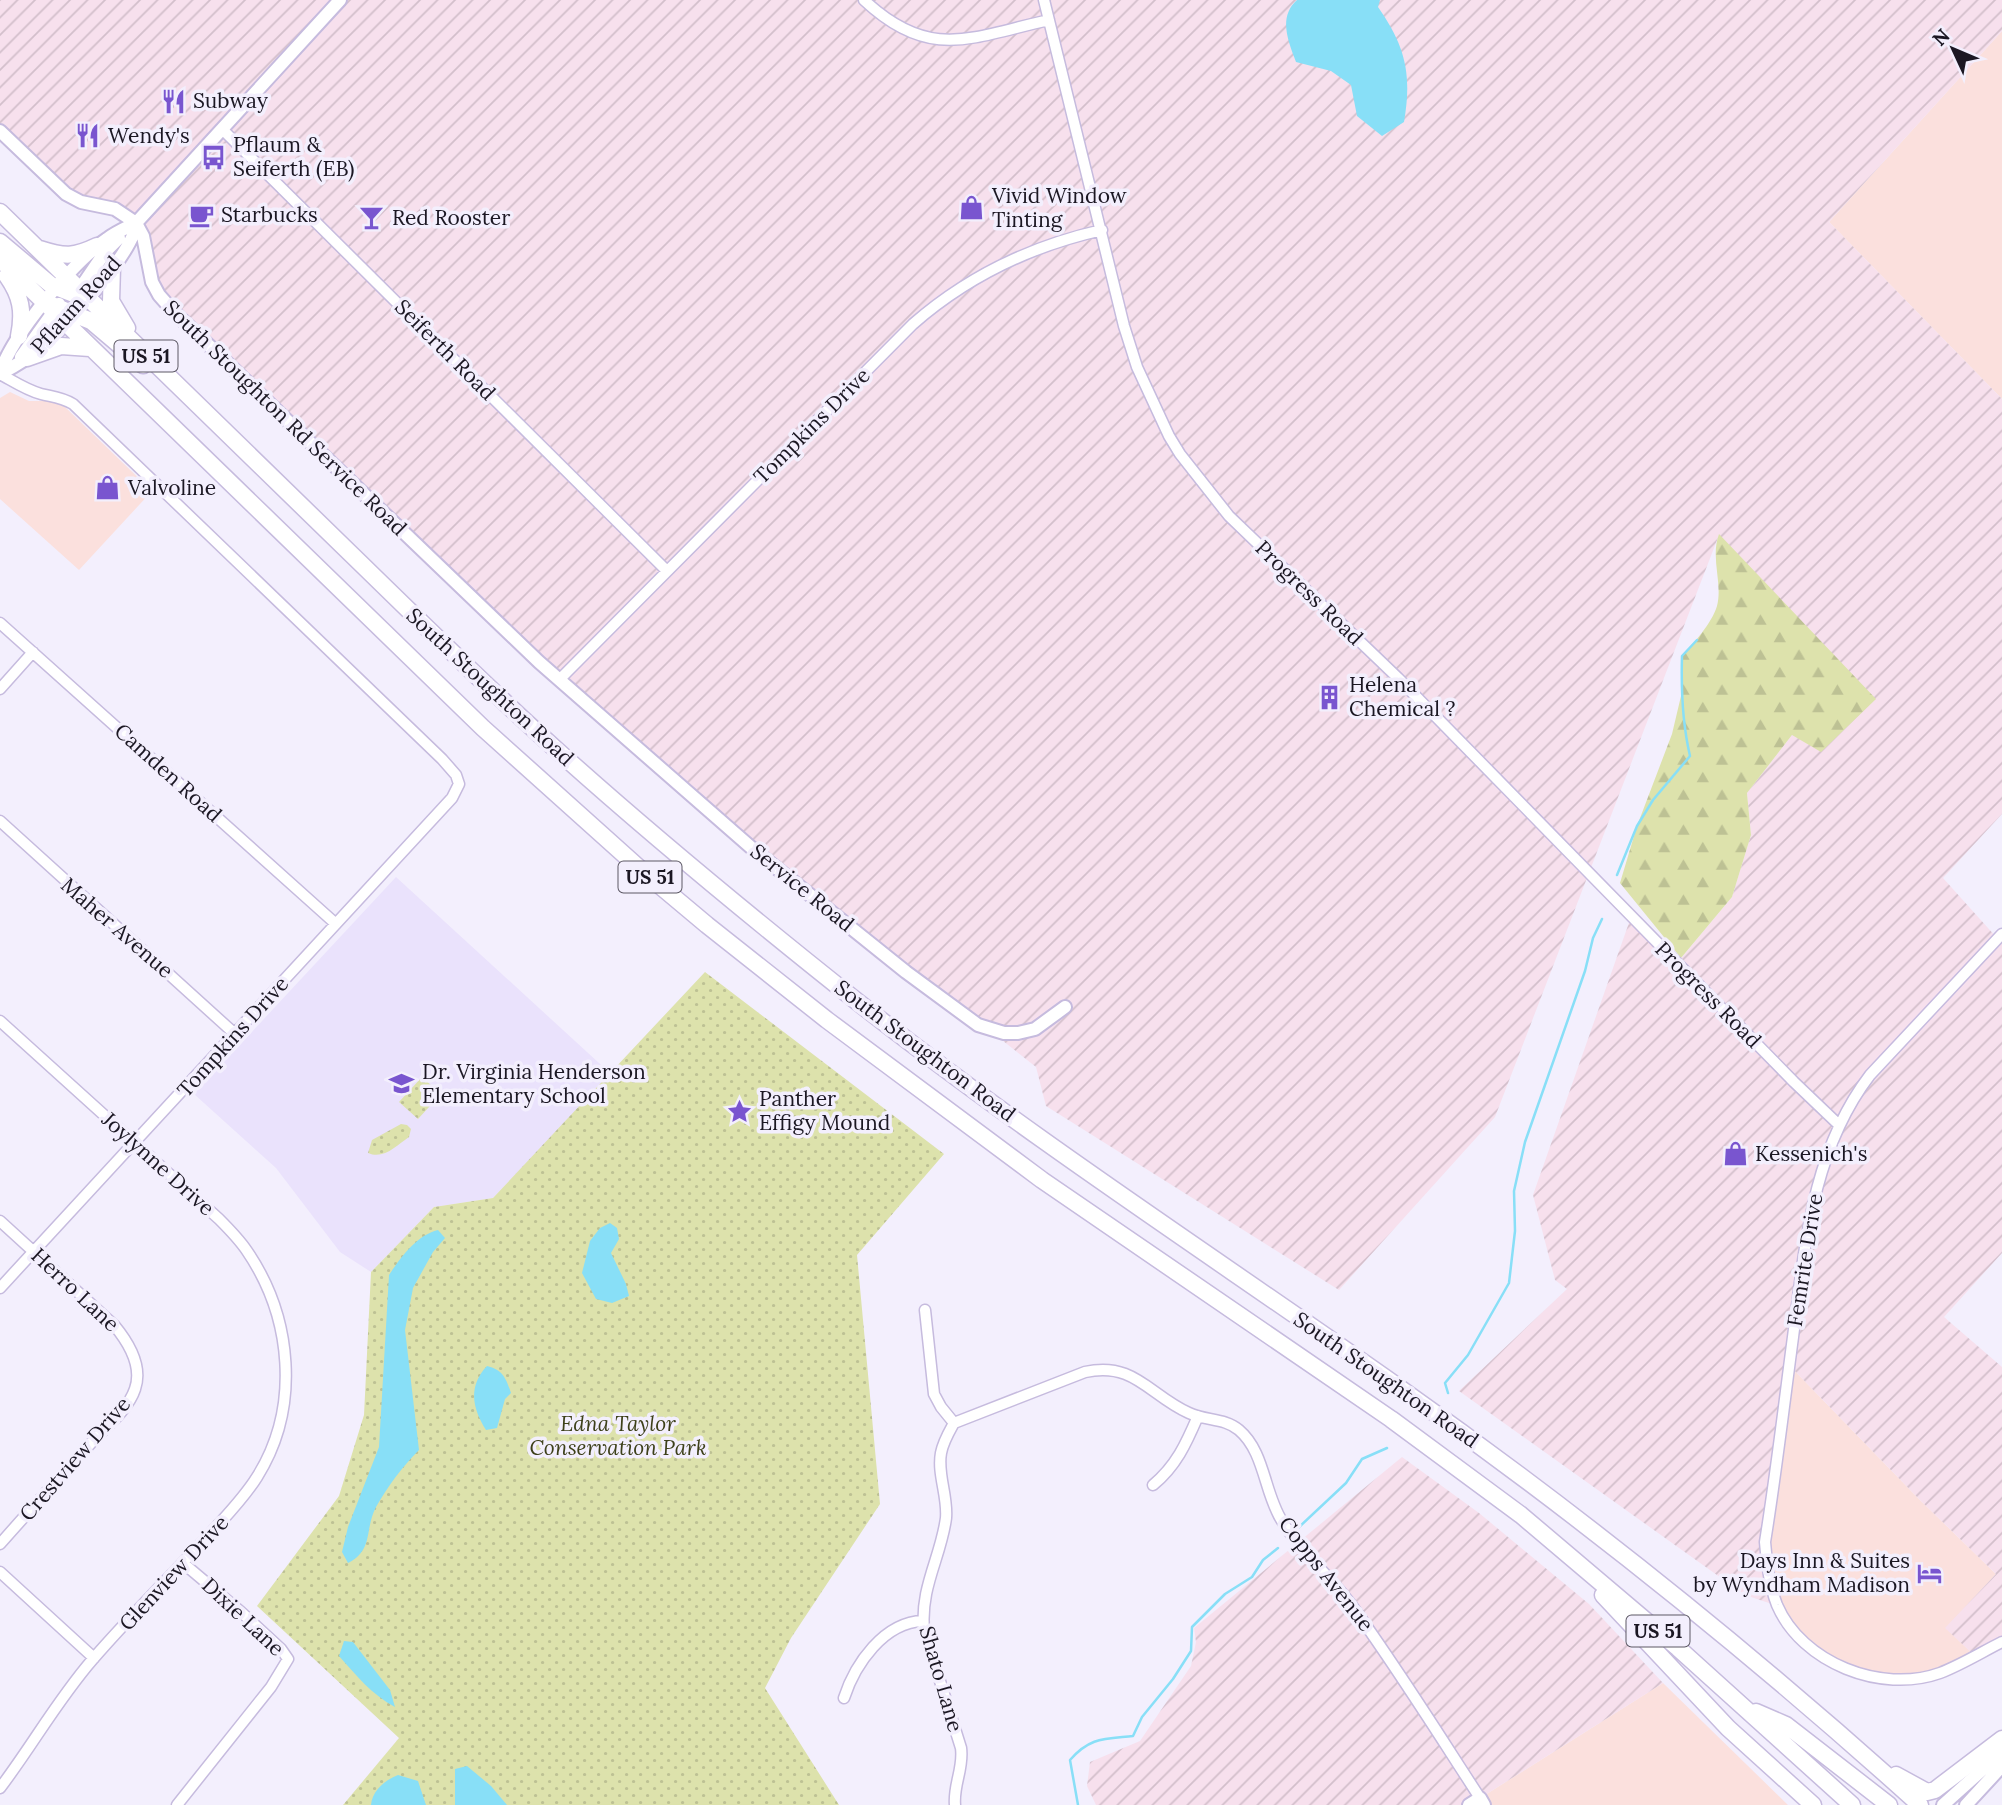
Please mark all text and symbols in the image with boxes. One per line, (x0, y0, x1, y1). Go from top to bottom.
north arrow (1918, 14, 1988, 84)
text: N (1927, 23, 1955, 51)
restaurant icon: Subway (159, 87, 187, 115)
place label: Subway (193, 87, 268, 114)
restaurant icon: Wendy's (74, 122, 102, 150)
place label: Wendy's (108, 122, 190, 149)
place label: Pflaum & Seiferth (EB) (233, 131, 355, 182)
bus stop icon: Pflaum & Seiferth (EB) (199, 143, 227, 171)
place label: Vivid Window Tinting (991, 182, 1127, 233)
shop icon: Vivid Window Tinting (958, 194, 986, 222)
cafe icon: Starbucks (187, 201, 215, 229)
place label: Starbucks (221, 201, 318, 228)
bar icon: Red Rooster (358, 204, 386, 232)
place label: Red Rooster (392, 204, 510, 231)
street label: Pflaum Road (25, 250, 127, 359)
street label: South Stoughton Rd Service Road (158, 294, 413, 541)
street label: Seiferth Road (389, 294, 501, 406)
road number: US 51 (114, 340, 178, 372)
street label: Tompkins Drive (748, 362, 876, 490)
shop icon: Valvoline (94, 474, 122, 502)
place label: Valvoline (127, 474, 216, 501)
street label: Progress Road (1250, 534, 1369, 651)
street label: South Stoughton Road (401, 602, 580, 771)
place label: Helena Chemical ? (1349, 671, 1456, 722)
building icon: Helena Chemical ? (1315, 683, 1343, 711)
street label: Camden Road (109, 717, 228, 828)
street label: Service Road (745, 838, 860, 938)
road number: US 51 (618, 862, 682, 892)
street label: Maher Avenue (56, 872, 179, 984)
street label: Progress Road (1649, 936, 1767, 1054)
street label: Tompkins Drive (171, 971, 294, 1103)
street label: South Stoughton Road (829, 974, 1021, 1127)
place label: Dr. Virginia Henderson Elementary School (422, 1058, 646, 1109)
school or university icon: Dr. Virginia Henderson Elementary School (388, 1070, 416, 1098)
place label: Panther Effigy Mound (759, 1085, 890, 1136)
place icon: Panther Effigy Mound (725, 1097, 753, 1125)
street label: Joylynne Drive (96, 1105, 220, 1221)
shop icon: Kessenich's (1721, 1140, 1749, 1168)
place label: Kessenich's (1755, 1140, 1867, 1167)
street label: Femrite Drive (1781, 1192, 1828, 1328)
street label: Herro Lane (26, 1242, 125, 1337)
street label: South Stoughton Road (1289, 1306, 1484, 1454)
street label: Crestview Drive (13, 1391, 136, 1526)
park label: Edna Taylor Conservation Park (529, 1410, 707, 1461)
street label: Glenview Drive (113, 1509, 234, 1636)
street label: Copps Avenue (1273, 1511, 1380, 1637)
place label: Days Inn & Suites by Wyndham Madison (1693, 1547, 1910, 1598)
hotel icon: Days Inn & Suites by Wyndham Madison (1916, 1559, 1944, 1587)
street label: Dixie Lane (196, 1572, 290, 1662)
road number: US 51 (1626, 1616, 1690, 1646)
street label: Shato Lane (914, 1623, 969, 1735)

